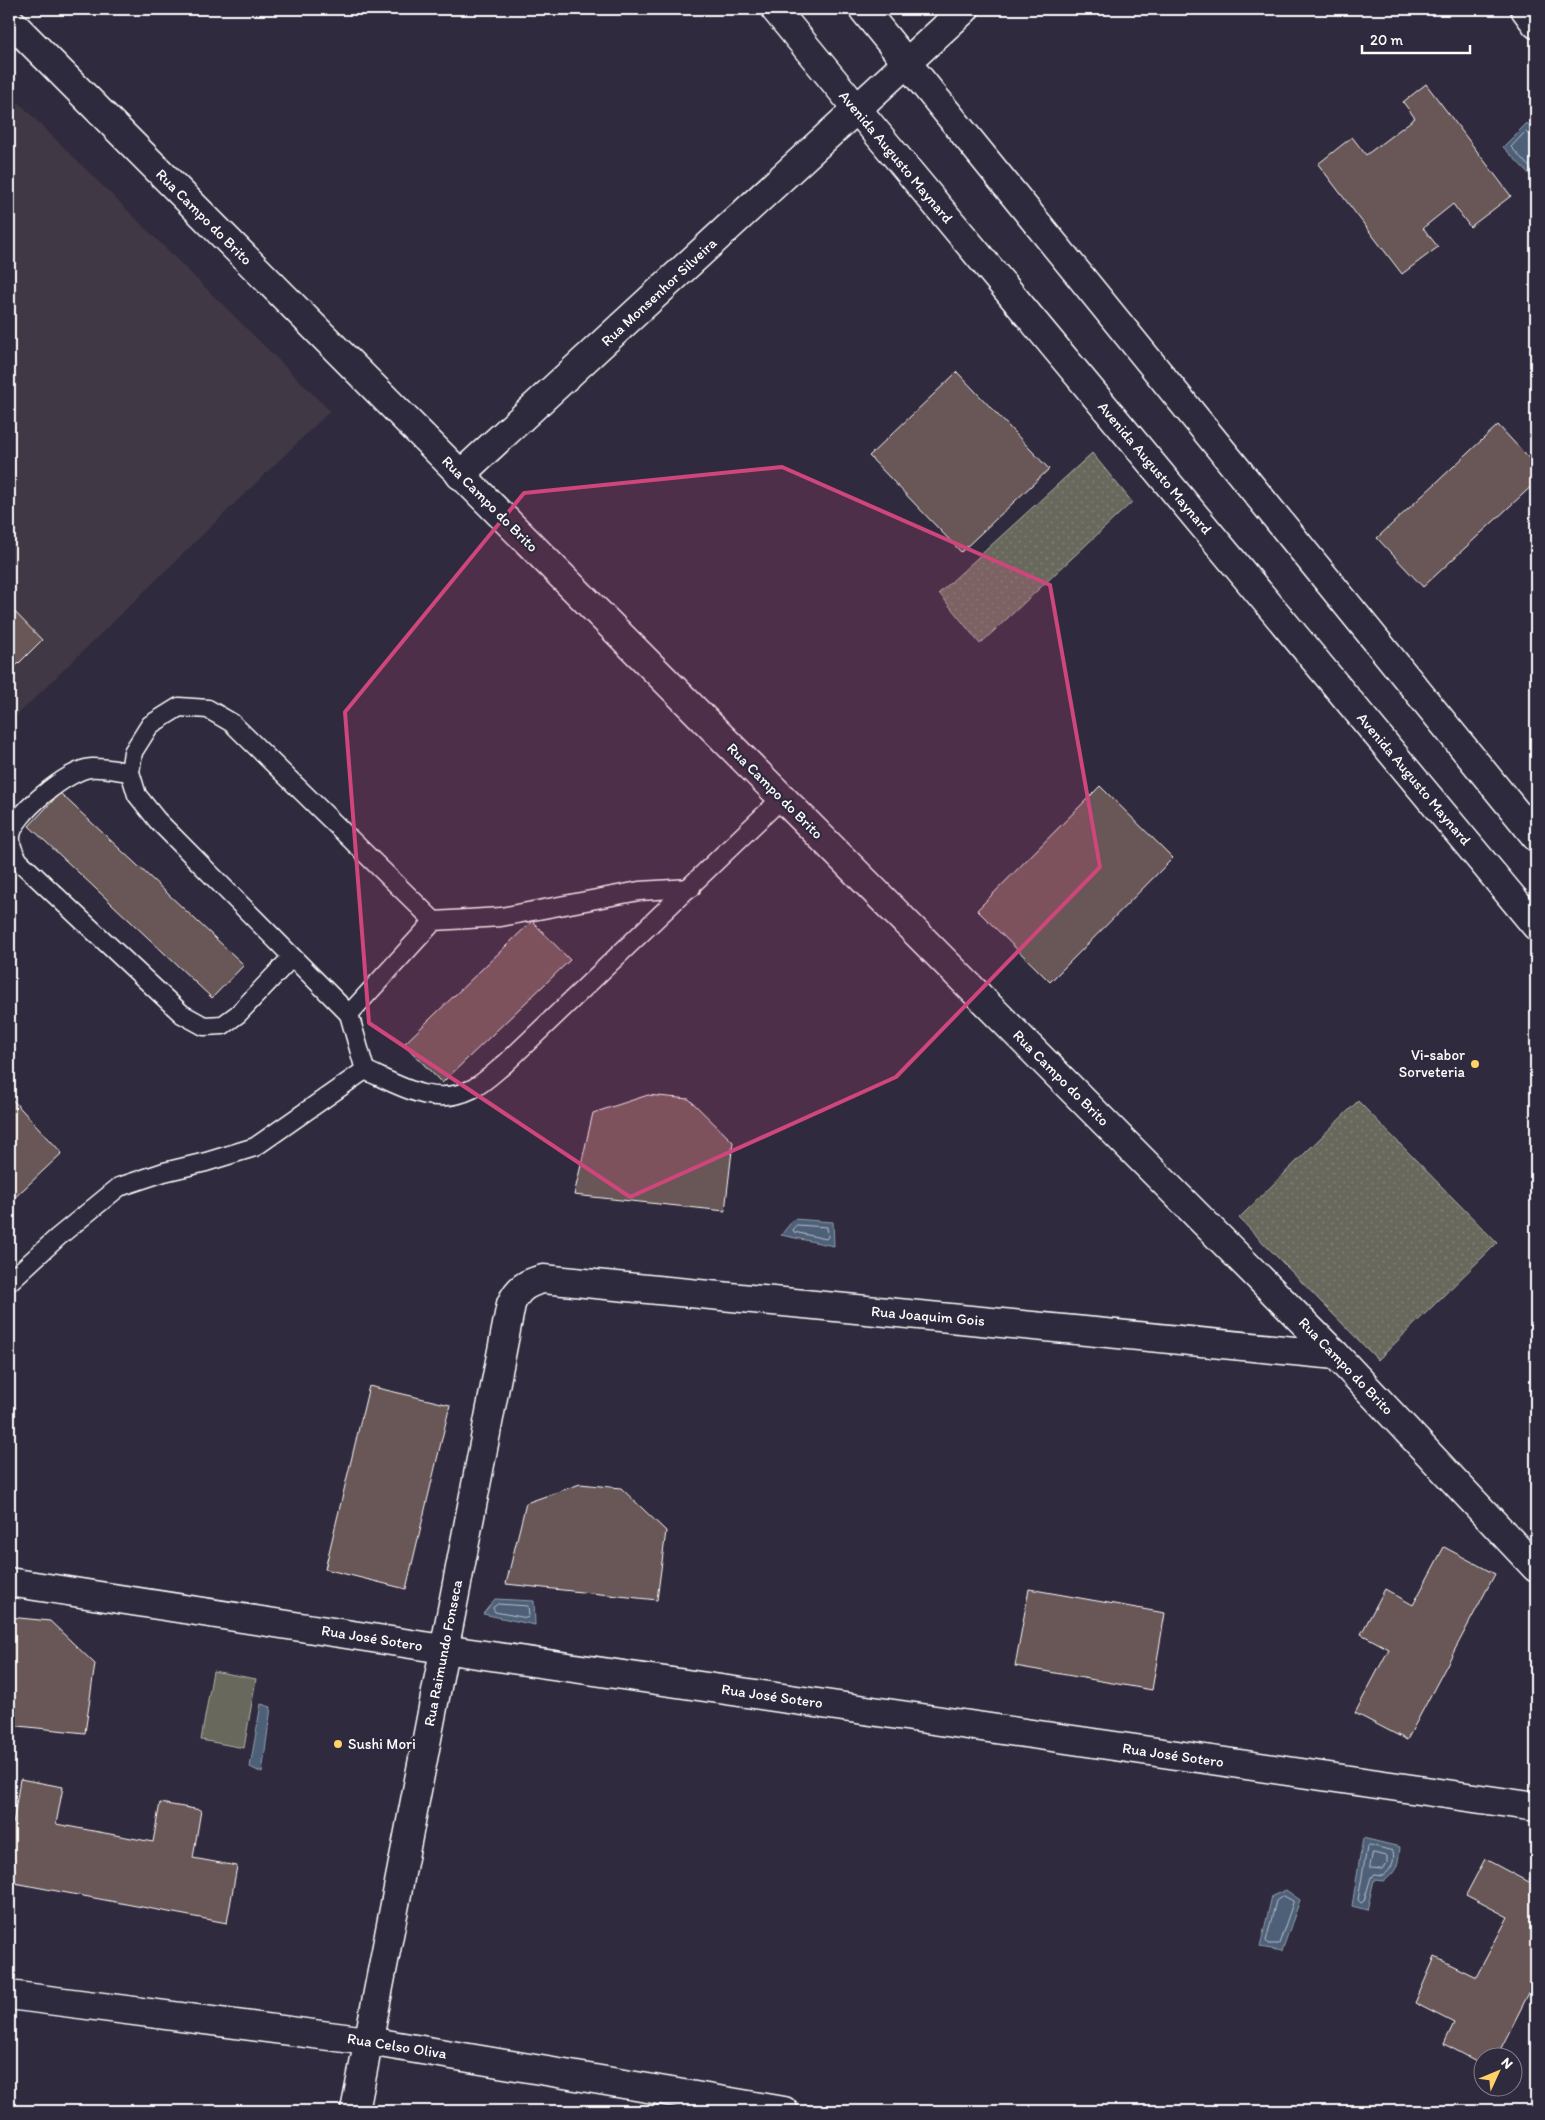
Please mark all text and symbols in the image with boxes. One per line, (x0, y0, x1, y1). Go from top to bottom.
scale bar (1362, 22, 1470, 54)
text: 20 m (1370, 31, 1404, 49)
street label: Avenida Augusto Maynard (835, 87, 957, 228)
street label: Rua Campo do Brito (152, 165, 256, 269)
street label: Rua Monsenhor Silveira (598, 234, 721, 350)
street label: Avenida Augusto Maynard (1094, 398, 1216, 539)
street label: Rua Campo do Brito (438, 452, 542, 556)
street label: Avenida Augusto Maynard (1353, 709, 1475, 850)
street label: Rua Campo do Brito (723, 739, 827, 843)
street label: Rua Campo do Brito (1009, 1026, 1113, 1130)
place label: Vi-sabor Sorveteria (1399, 1046, 1466, 1081)
marker: Vi-sabor Sorveteria (1469, 1058, 1481, 1070)
street label: Rua Joaquim Gois (870, 1302, 986, 1330)
street label: Rua Campo do Brito (1295, 1314, 1397, 1418)
street label: Rua Raimundo Fonseca (420, 1578, 466, 1728)
street label: Rua José Sotero (320, 1621, 424, 1655)
street label: Rua José Sotero (720, 1680, 824, 1712)
place label: Sushi Mori (348, 1735, 416, 1753)
marker: Sushi Mori (332, 1738, 344, 1750)
street label: Rua José Sotero (1121, 1739, 1225, 1771)
street label: Rua Celso Oliva (346, 2029, 448, 2063)
north arrow (1472, 2048, 1522, 2098)
text: N (1498, 2054, 1516, 2073)

